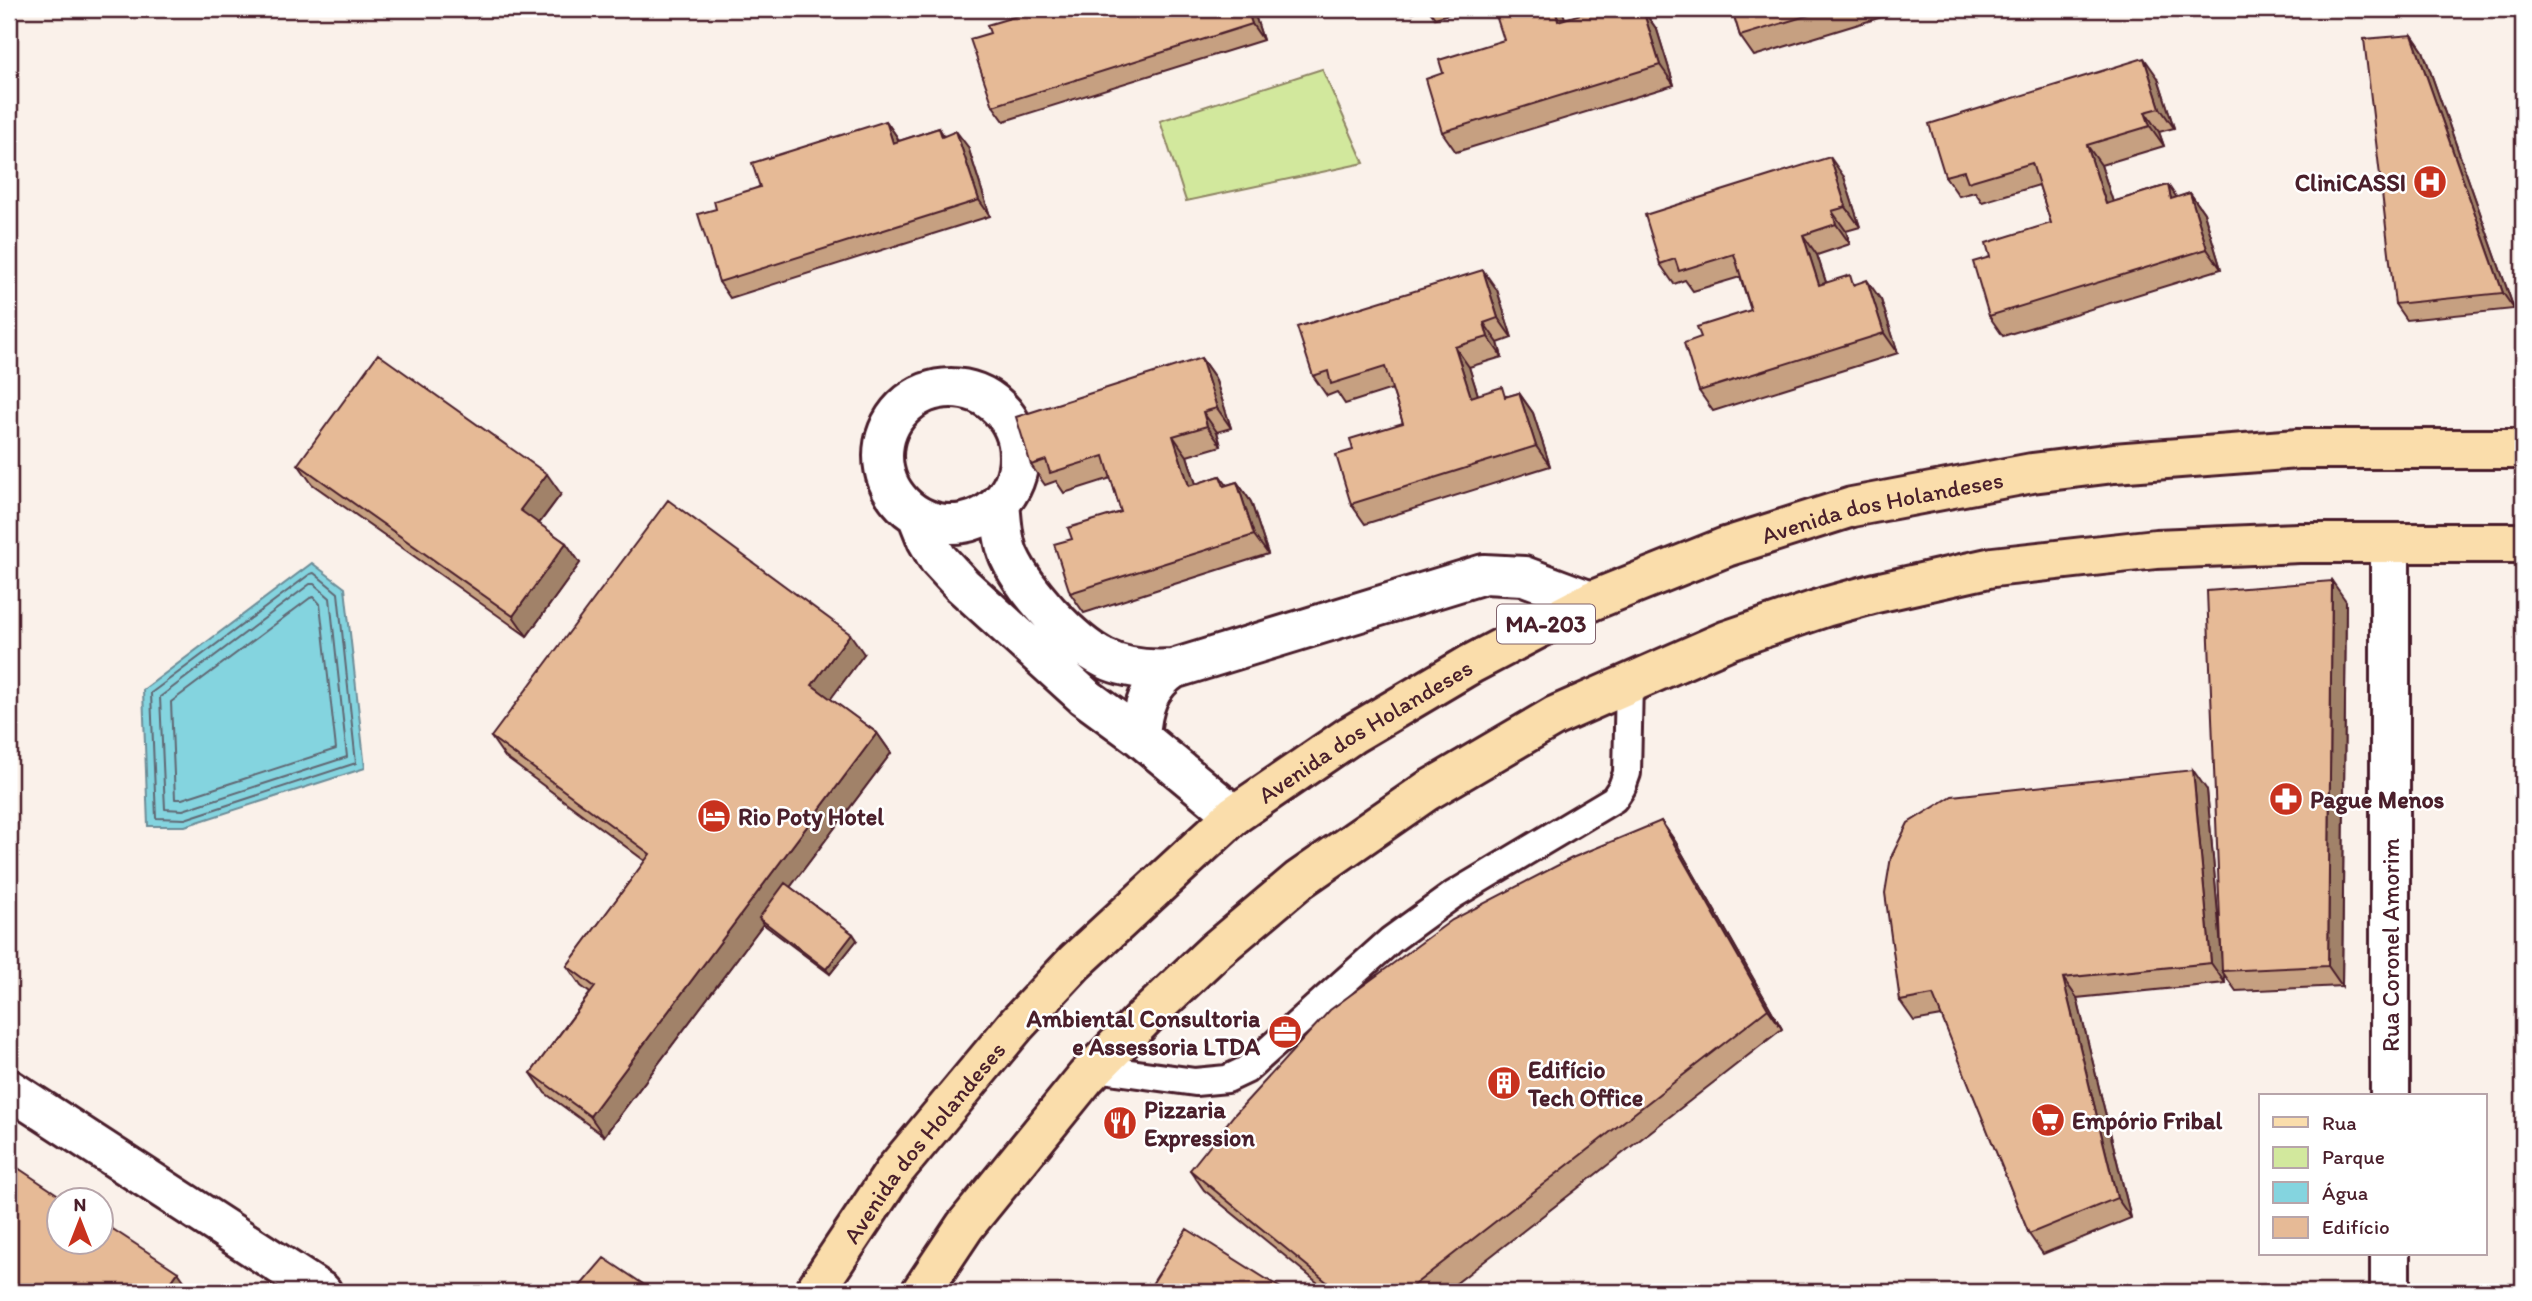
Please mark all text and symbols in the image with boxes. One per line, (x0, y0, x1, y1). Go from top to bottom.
hospital icon: CliniCASSI (2411, 163, 2449, 201)
place label: CliniCASSI (2295, 168, 2406, 197)
street label: Avenida dos Holandeses (1758, 464, 2006, 549)
road number: MA-203 (1497, 604, 1595, 644)
street label: Avenida dos Holandeses (1252, 652, 1477, 809)
pharmacy icon: Pague Menos (2267, 780, 2305, 818)
place label: Pague Menos (2310, 785, 2445, 815)
hotel icon: Rio Poty Hotel (695, 797, 733, 835)
place label: Rio Poty Hotel (738, 802, 884, 832)
street label: Rua Coronel Amorim (2376, 838, 2405, 1052)
place label: Ambiental Consultoria e Assessoria LTDA (1026, 1004, 1261, 1061)
office icon: Ambiental Consultoria e Assessoria LTDA (1266, 1013, 1304, 1051)
street label: Avenida dos Holandeses (836, 1035, 1011, 1248)
place label: Edifício Tech Office (1527, 1055, 1643, 1112)
building icon: Edifício Tech Office (1485, 1064, 1523, 1102)
legend (2259, 1094, 2486, 1256)
place label: Pizzaria Expression (1144, 1095, 1255, 1153)
supermarket icon: Empório Fribal (2029, 1101, 2067, 1139)
restaurant icon: Pizzaria Expression (1101, 1104, 1139, 1142)
place label: Empório Fribal (2072, 1106, 2223, 1136)
text: Rua (2322, 1110, 2357, 1135)
text: Parque (2322, 1144, 2385, 1169)
text: Água (2322, 1180, 2368, 1205)
north arrow (46, 1186, 116, 1256)
text: N (74, 1193, 86, 1216)
text: Edifício (2322, 1214, 2390, 1239)

